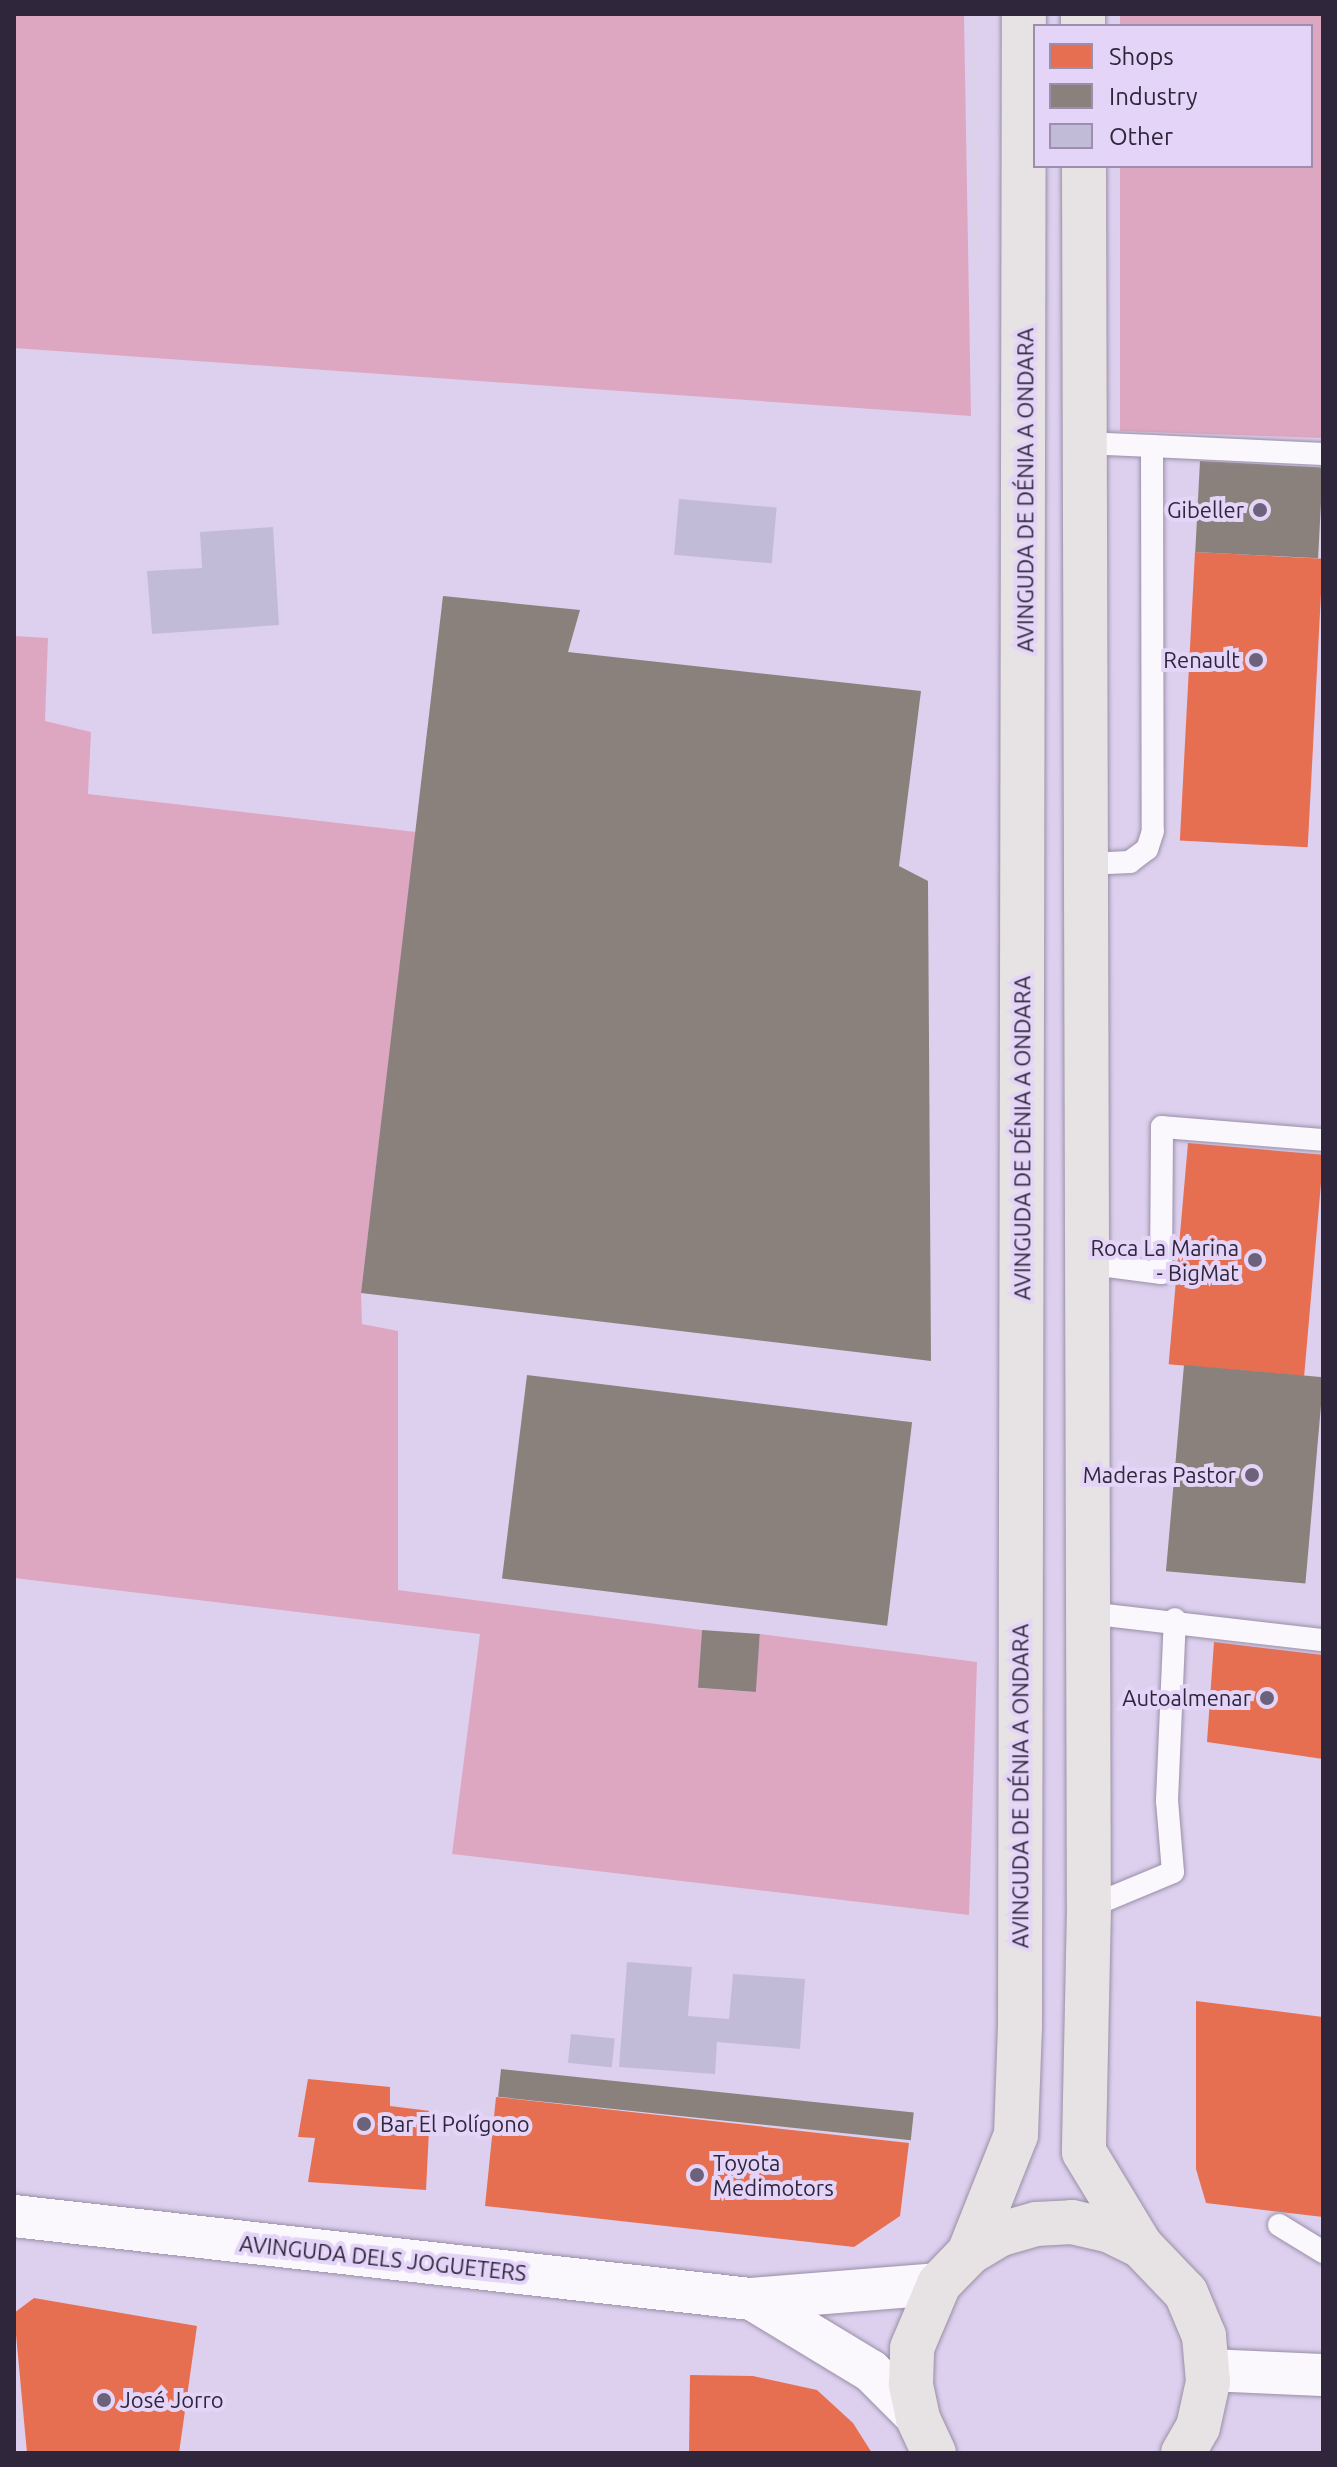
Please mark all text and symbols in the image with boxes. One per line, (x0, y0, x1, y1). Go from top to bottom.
legend (1033, 24, 1313, 168)
text: Shops (1109, 43, 1174, 70)
text: Industry (1109, 83, 1198, 110)
text: Other (1109, 123, 1173, 150)
street label: AVINGUDA DE DÉNIA A ONDARA (1012, 328, 1038, 652)
place label: Gibeller (1167, 497, 1244, 523)
marker: Gibeller (1251, 501, 1269, 519)
place label: Renault (1163, 647, 1240, 673)
marker: Renault (1247, 651, 1265, 669)
street label: AVINGUDA DE DÉNIA A ONDARA (1009, 976, 1035, 1300)
place label: Roca La Marina - BigMat (1090, 1234, 1239, 1286)
marker: Roca La Marina - BigMat (1246, 1251, 1264, 1269)
place label: Maderas Pastor (1083, 1462, 1236, 1488)
marker: Maderas Pastor (1243, 1466, 1261, 1484)
street label: AVINGUDA DE DÉNIA A ONDARA (1007, 1624, 1033, 1948)
place label: Autoalmenar (1122, 1685, 1251, 1711)
marker: Autoalmenar (1258, 1689, 1276, 1707)
place label: Bar El Polígono (380, 2111, 530, 2137)
marker: Bar El Polígono (355, 2115, 373, 2133)
place label: Toyota Medimotors (713, 2149, 834, 2200)
marker: Toyota Medimotors (688, 2166, 706, 2184)
street label: AVINGUDA DELS JOGUETERS (238, 2230, 528, 2286)
place label: José Jorro (120, 2387, 224, 2413)
marker: José Jorro (95, 2391, 113, 2409)

